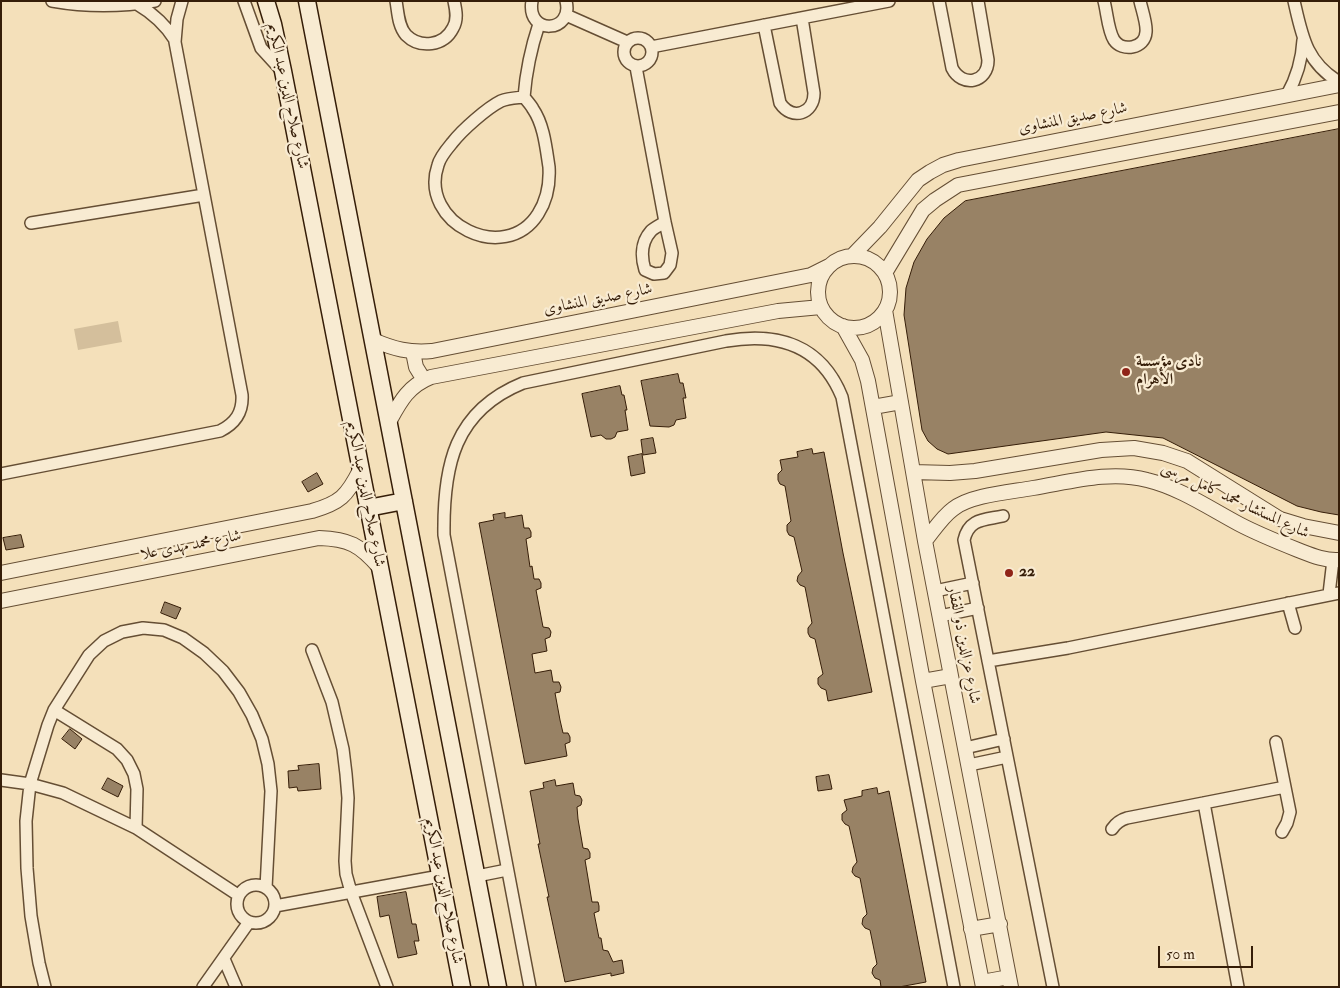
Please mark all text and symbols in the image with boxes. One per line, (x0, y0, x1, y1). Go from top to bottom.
street label: شارع صلاح الدين عبد الكريم (262, 21, 312, 171)
street label: شارع صديق المنشاوى (1017, 99, 1129, 139)
street label: شارع صديق المنشاوى (542, 280, 654, 320)
place label: نادى مؤسسة الأهرام (1136, 353, 1201, 391)
marker: نادى مؤسسة الأهرام (1120, 366, 1132, 378)
street label: شارع صلاح الدين عبد الكريم (341, 419, 389, 569)
street label: شارع المستشار محمد كامل مرسى (1158, 458, 1312, 544)
street label: شارع محمد مهدى علا (139, 527, 243, 565)
place label: 22 (1019, 563, 1035, 583)
marker: 22 (1003, 567, 1015, 579)
street label: شارع عزالدين ذو الفقار (942, 584, 984, 706)
street label: شارع صلاح الدين عبد الكريم (419, 816, 467, 966)
scale bar (1160, 936, 1255, 968)
text: 50 m (1166, 945, 1195, 964)

